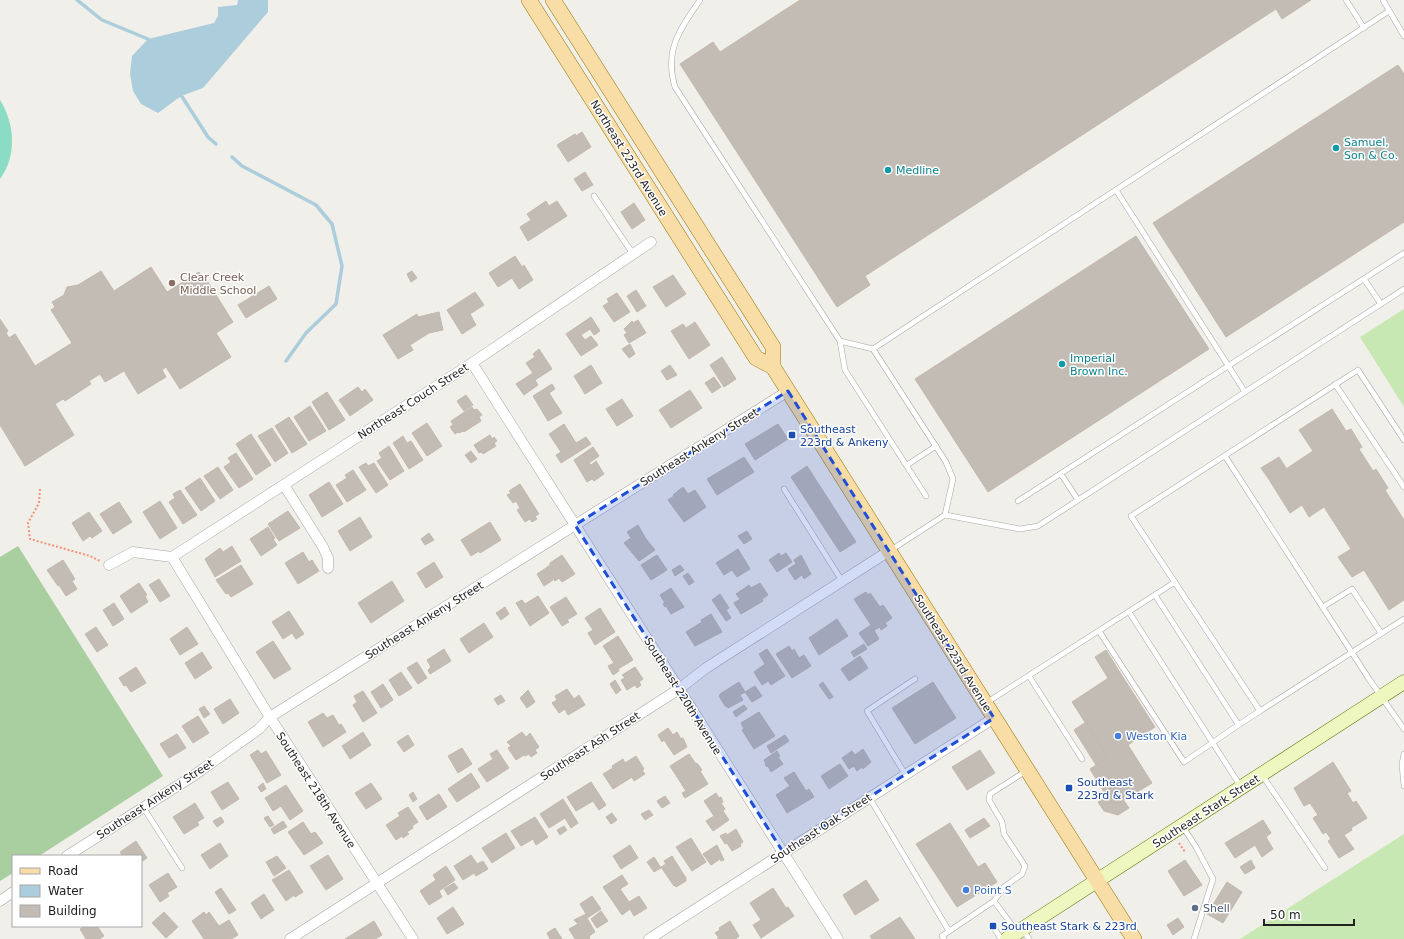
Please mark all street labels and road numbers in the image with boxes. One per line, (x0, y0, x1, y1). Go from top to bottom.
street label: Northeast 223rd Avenue (587, 98, 670, 219)
street label: Northeast Couch Street (356, 360, 472, 442)
street label: Southeast Ankeny Street (638, 405, 761, 489)
street label: Southeast Ankeny Street (363, 578, 486, 662)
street label: Southeast 223rd Avenue (911, 592, 994, 714)
street label: Southeast 220th Avenue (641, 635, 724, 757)
street label: Southeast Ash Street (538, 709, 643, 784)
street label: Southeast 218th Avenue (273, 730, 358, 851)
street label: Southeast Ankeny Street (94, 756, 217, 842)
street label: Southeast Stark Street (1150, 772, 1263, 851)
street label: Southeast Oak Street (768, 791, 875, 866)

